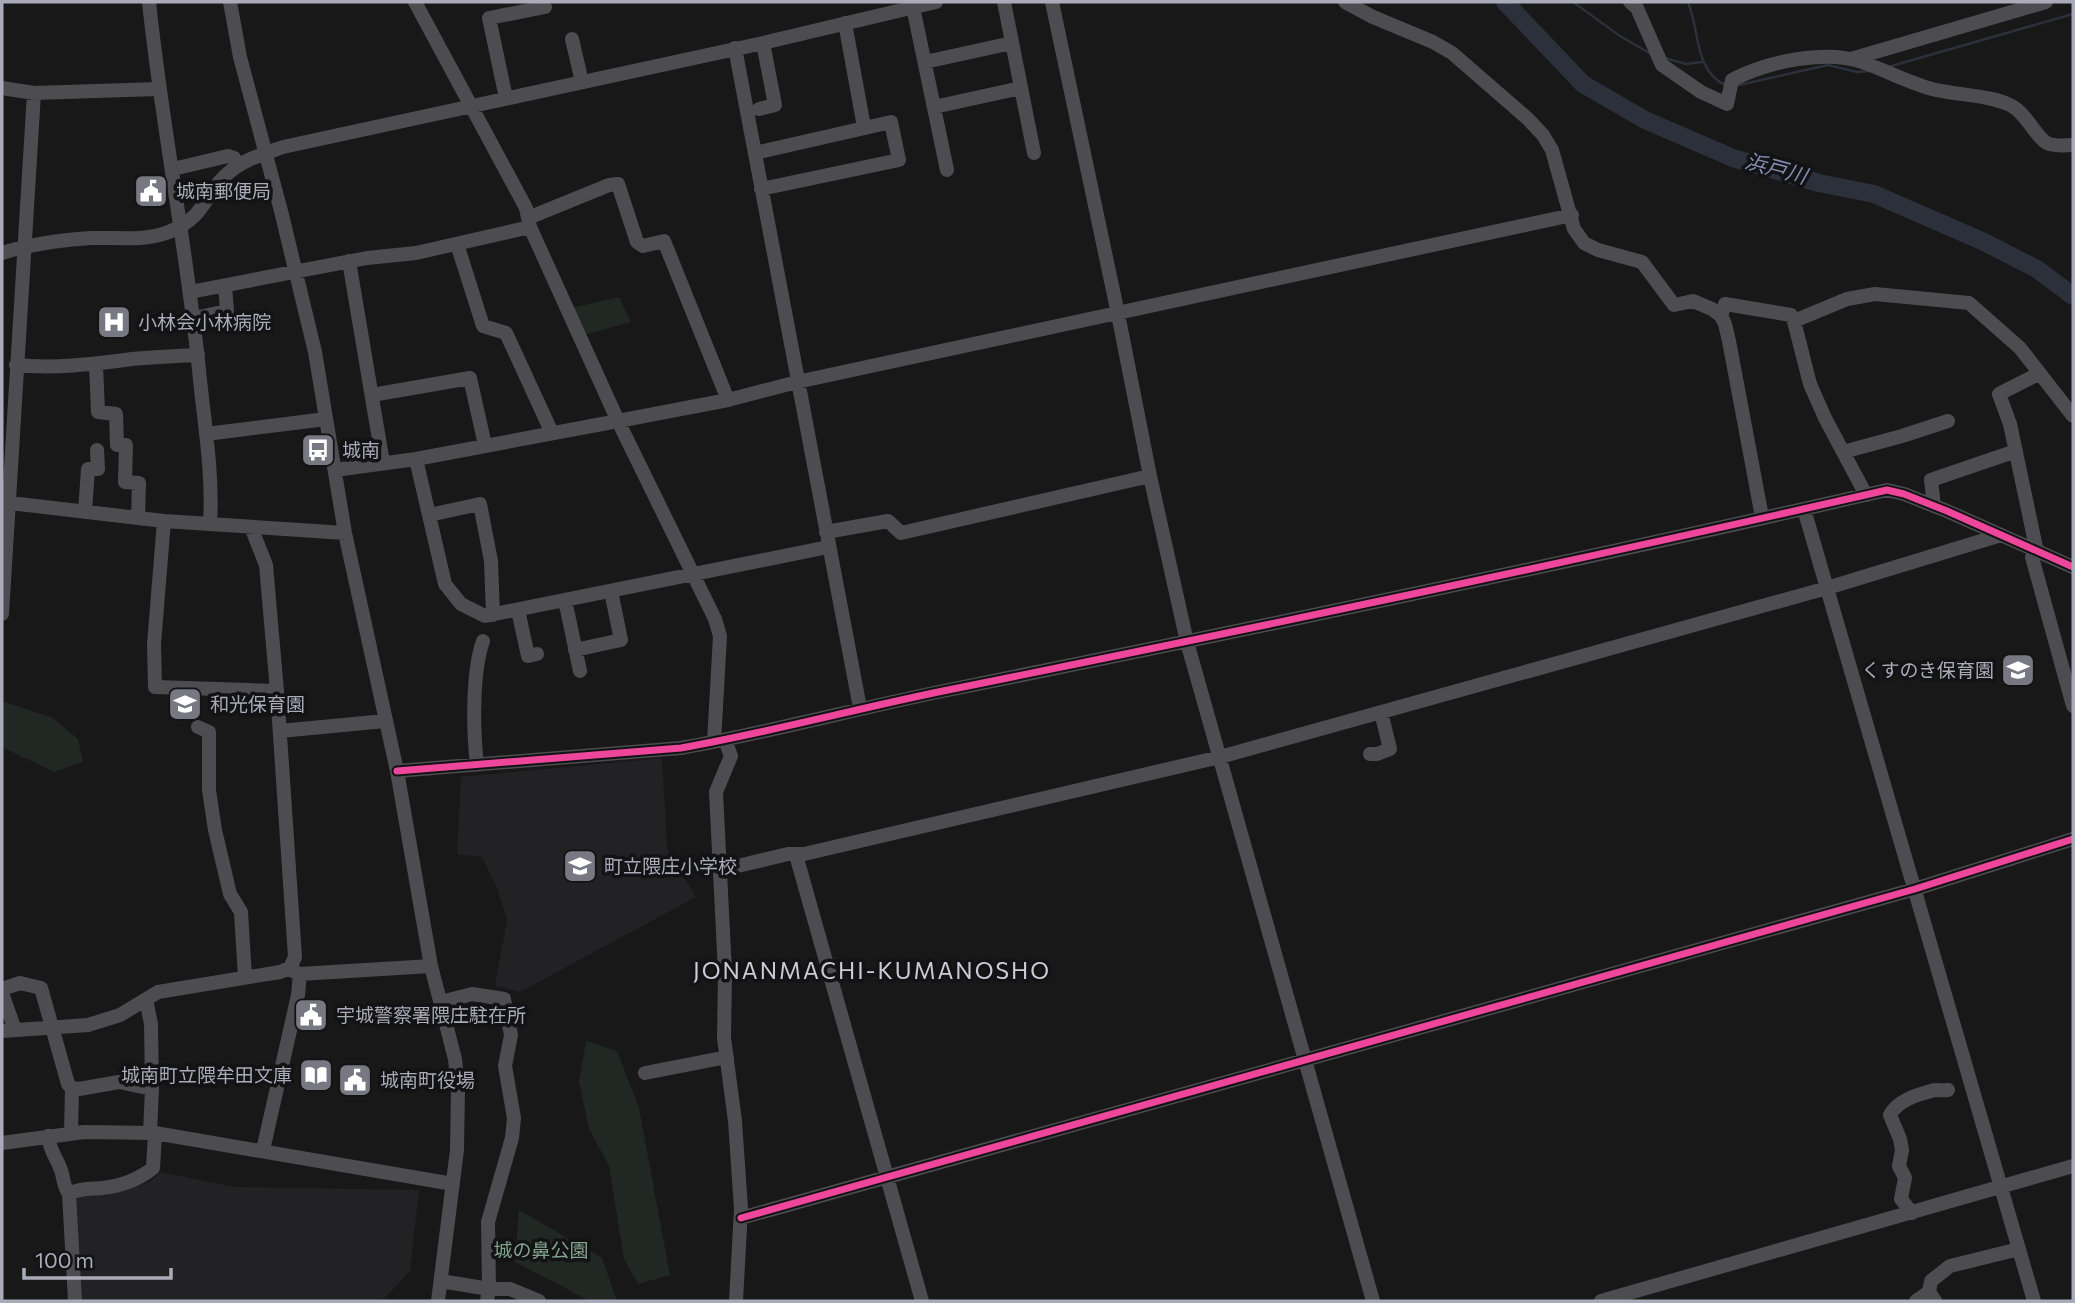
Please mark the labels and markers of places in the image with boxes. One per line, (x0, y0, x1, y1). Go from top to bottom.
public building icon: 城南郵便局 (132, 172, 170, 210)
place label: 城南郵便局 (176, 179, 271, 202)
hospital icon: 小林会小林病院 (95, 303, 133, 341)
place label: 小林会小林病院 (138, 310, 271, 333)
bus stop icon: 城南 (299, 431, 337, 469)
place label: 城南 (342, 438, 380, 461)
school or university icon: くすのき保育園 (1999, 651, 2037, 689)
place label: くすのき保育園 (1862, 658, 1994, 681)
school or university icon: 和光保育園 (166, 685, 204, 723)
place label: 和光保育園 (210, 692, 305, 715)
school or university icon: 町立隈庄小学校 (561, 847, 599, 885)
place label: 町立隈庄小学校 (604, 854, 737, 877)
public building icon: 宇城警察署隈庄駐在所 (292, 996, 330, 1034)
place label: 宇城警察署隈庄駐在所 (336, 1003, 526, 1026)
library icon: 城南町立隈牟田文庫 (297, 1056, 335, 1094)
public building icon: 城南町役場 (336, 1061, 374, 1099)
place label: 城南町立隈牟田文庫 (121, 1063, 292, 1086)
place label: 城南町役場 (380, 1068, 475, 1091)

